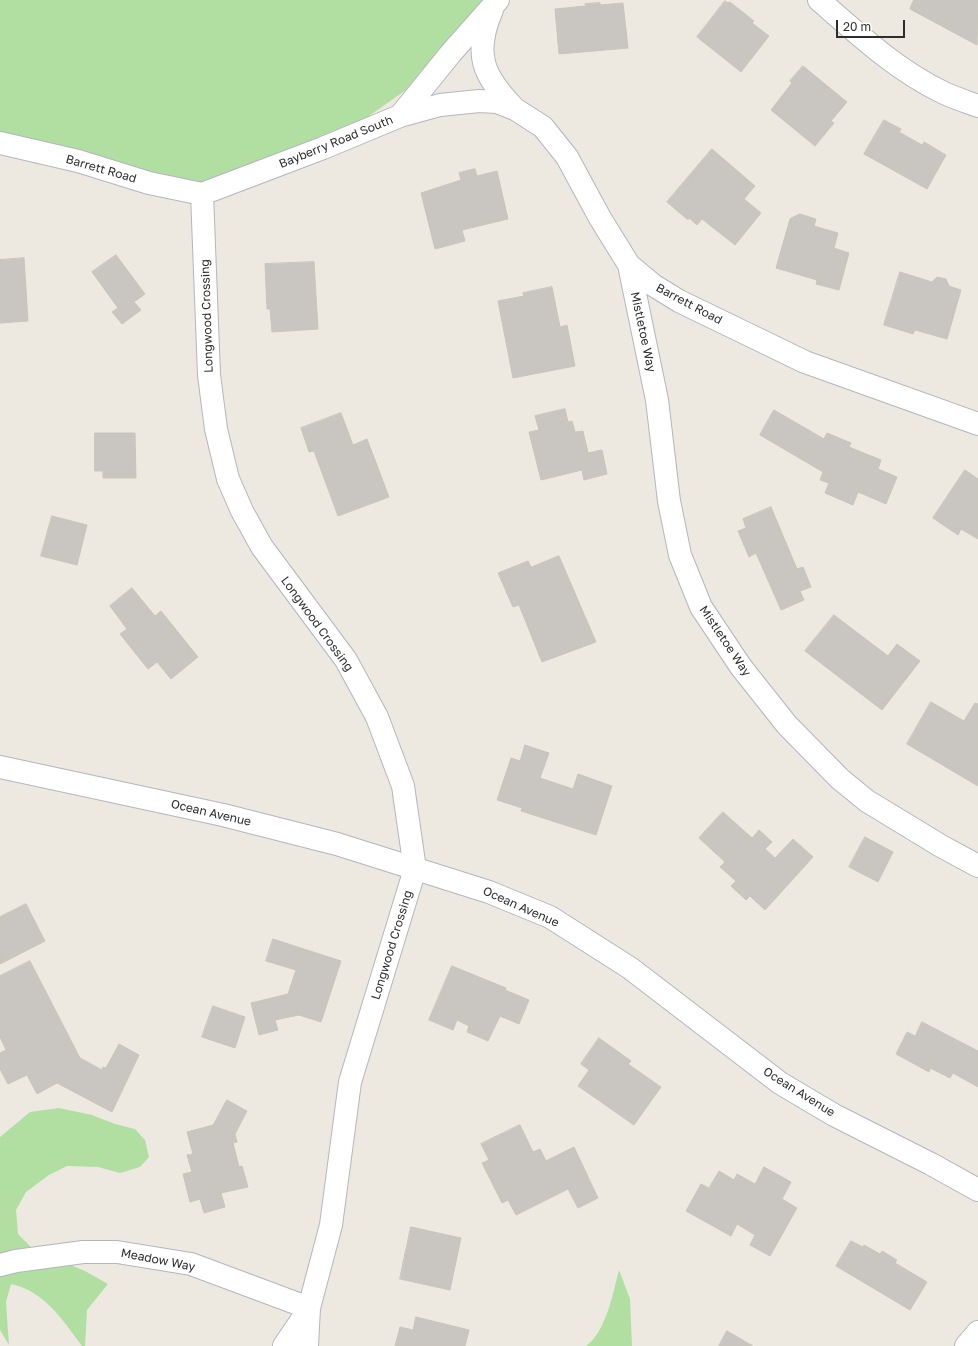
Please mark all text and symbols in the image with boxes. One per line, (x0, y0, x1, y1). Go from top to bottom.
scale bar (838, 12, 907, 38)
text: 20 m (843, 19, 871, 34)
street label: Bayberry Road South (277, 113, 395, 171)
street label: Barrett Road (64, 152, 138, 186)
street label: Longwood Crossing (198, 259, 216, 373)
street label: Barrett Road (653, 281, 725, 327)
street label: Mistletoe Way (627, 291, 659, 373)
street label: Longwood Crossing (278, 574, 356, 674)
street label: Mistletoe Way (696, 603, 754, 679)
street label: Ocean Avenue (169, 797, 253, 829)
street label: Ocean Avenue (481, 884, 561, 930)
street label: Longwood Crossing (368, 889, 416, 1001)
street label: Ocean Avenue (760, 1064, 838, 1120)
street label: Meadow Way (120, 1246, 196, 1274)

